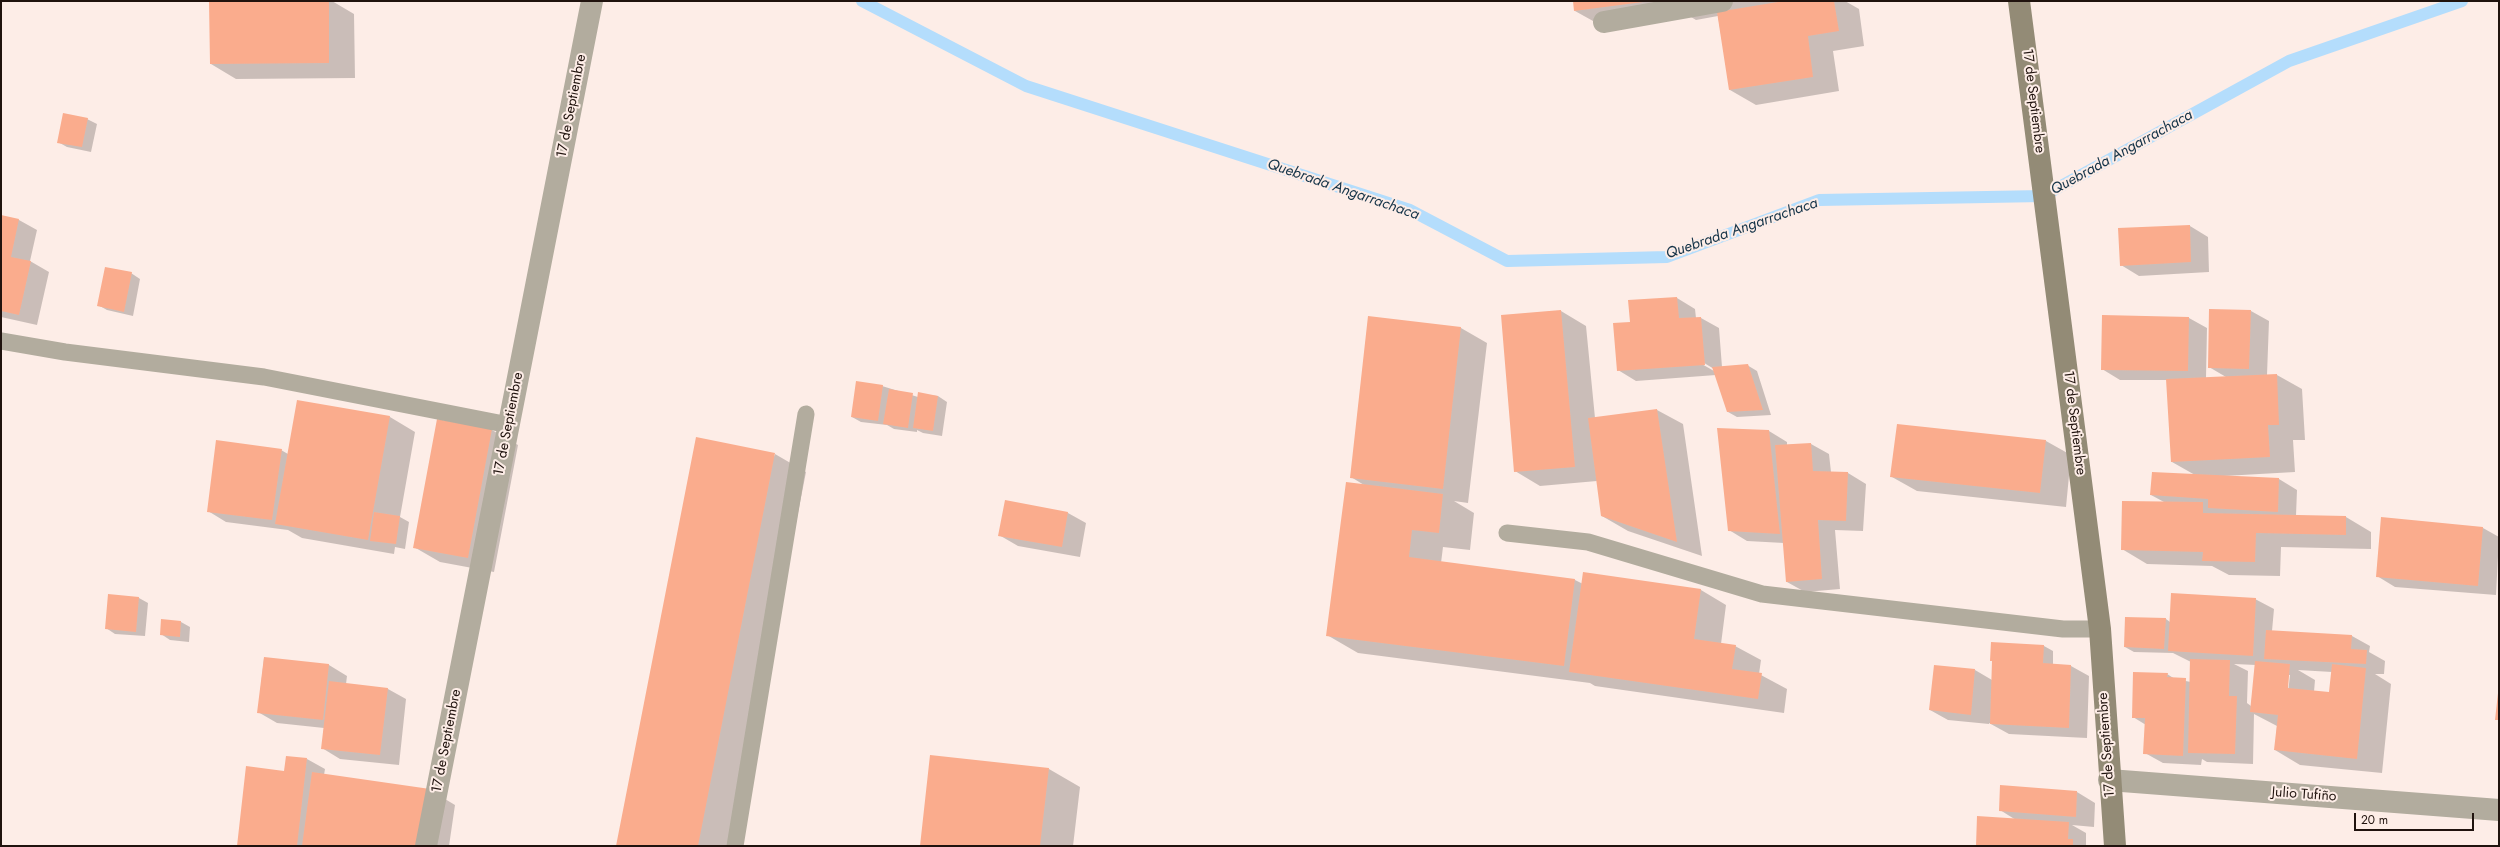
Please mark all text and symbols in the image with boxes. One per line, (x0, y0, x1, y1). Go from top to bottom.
street label: 17 de Septiembre (2018, 48, 2048, 154)
street label: 17 de Septiembre (554, 53, 590, 159)
water label: Quebrada Angarrachaca (2048, 106, 2196, 200)
water label: Quebrada Angarrachaca (1265, 156, 1421, 224)
water label: Quebrada Angarrachaca (1664, 195, 1820, 263)
street label: 17 de Septiembre (2059, 370, 2089, 476)
street label: 17 de Septiembre (491, 371, 527, 477)
street label: 17 de Septiembre (429, 688, 465, 794)
street label: 17 de Septiembre (2095, 692, 2119, 798)
street label: Julio Tufiño (2271, 784, 2337, 806)
scale bar (2356, 805, 2476, 831)
text: 20 m (2361, 811, 2388, 829)

